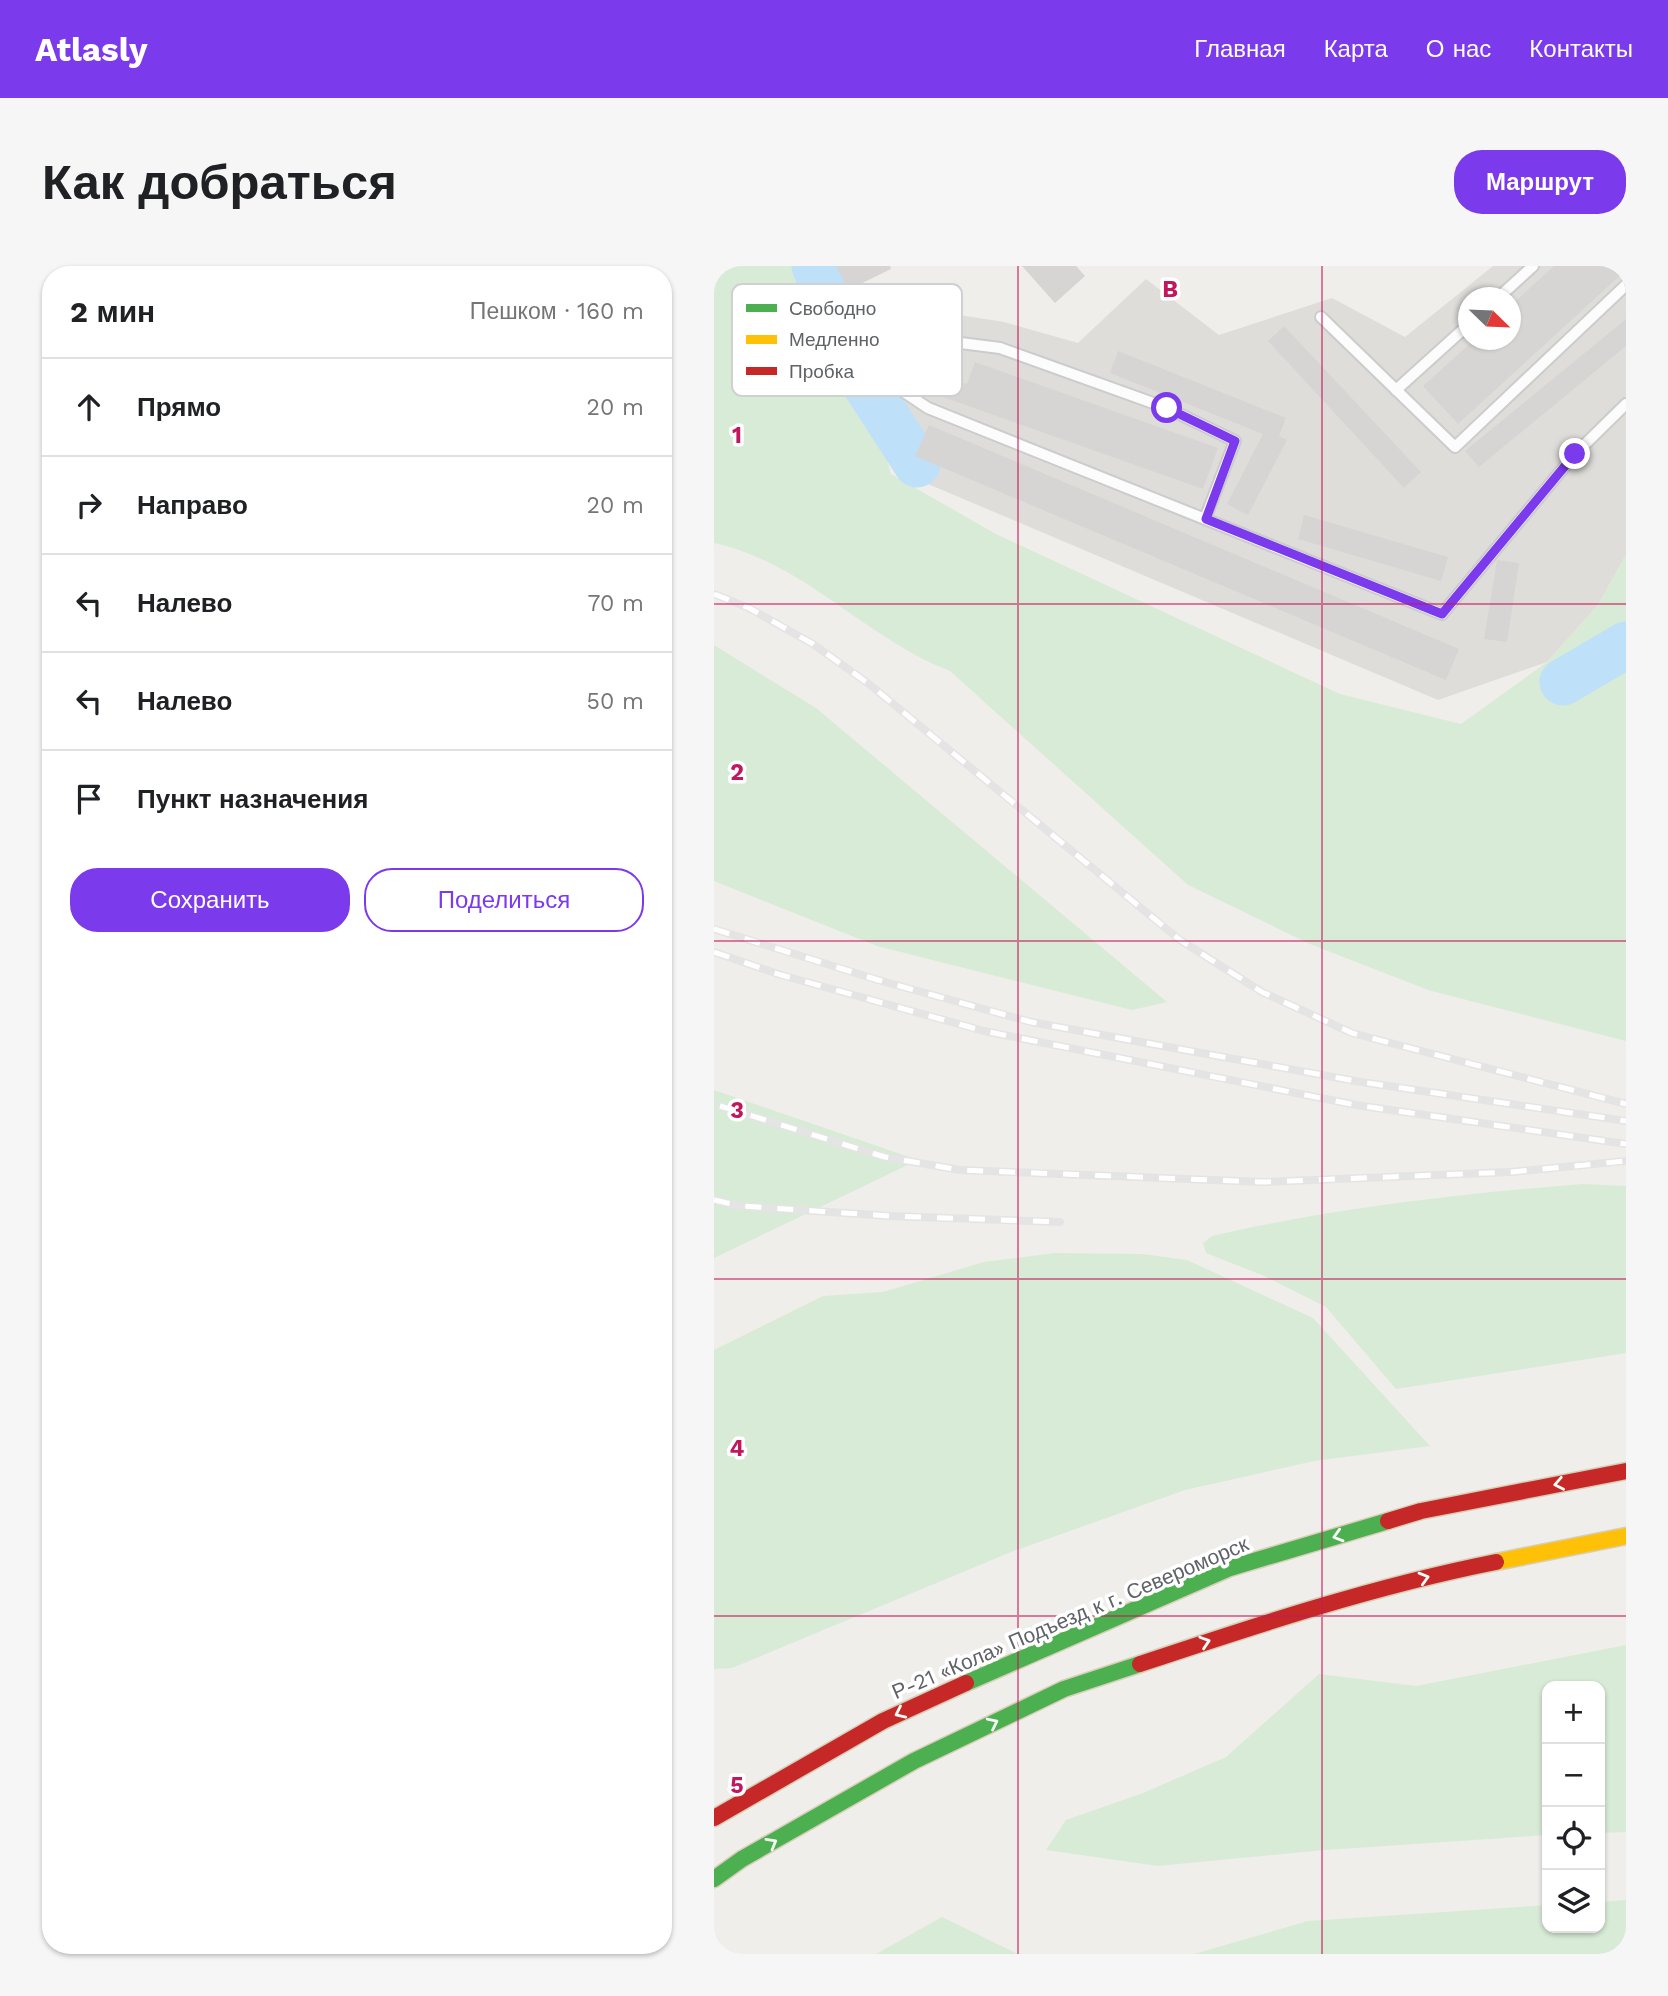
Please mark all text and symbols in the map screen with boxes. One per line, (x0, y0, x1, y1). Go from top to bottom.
text: Atlasly (35, 30, 147, 69)
text: Главная (1194, 35, 1286, 63)
text: Карта (1324, 35, 1388, 63)
text: О нас (1426, 35, 1491, 63)
text: Контакты (1529, 35, 1633, 63)
button: Маршрут (1454, 150, 1626, 214)
text: Как добраться (42, 153, 397, 211)
text: B (1162, 276, 1178, 303)
legend (732, 284, 962, 396)
north arrow (1458, 287, 1521, 350)
text: 2 мин (70, 294, 155, 329)
text: Свободно (789, 297, 876, 320)
text: Пешком · 160 m (470, 298, 644, 325)
text: Медленно (789, 328, 879, 351)
text: Пробка (789, 360, 854, 383)
icon: ahead (70, 388, 108, 426)
text: Прямо (137, 392, 221, 422)
route start (1151, 392, 1182, 423)
text: 20 m (587, 394, 644, 421)
text: 1 (732, 422, 742, 449)
route end (1559, 438, 1590, 469)
icon: right (70, 486, 108, 524)
text: Направо (137, 490, 248, 520)
text: 20 m (587, 492, 644, 519)
icon: left (70, 584, 108, 622)
text: Налево (137, 588, 232, 618)
text: 70 m (587, 590, 644, 617)
icon: left (70, 682, 108, 720)
text: Налево (137, 686, 232, 716)
text: 50 m (587, 688, 644, 715)
text: 2 (730, 759, 744, 786)
icon: arrive (70, 780, 108, 818)
text: Пункт назначения (137, 784, 368, 814)
button: Сохранить (70, 868, 350, 932)
button: Поделиться (364, 868, 644, 932)
text: 3 (730, 1097, 744, 1124)
text: 4 (730, 1435, 745, 1462)
one-way arrow (1553, 1476, 1565, 1491)
one-way arrow (1332, 1527, 1344, 1542)
street label: Р-21 «Кола» Подъезд к г. Североморск (888, 1531, 1253, 1704)
one-way arrow (1417, 1571, 1429, 1586)
one-way arrow (1199, 1636, 1211, 1650)
map controls (1542, 1681, 1605, 1933)
button: + (1542, 1681, 1605, 1744)
one-way arrow (895, 1705, 907, 1719)
one-way arrow (986, 1717, 998, 1731)
button: − (1542, 1744, 1605, 1807)
text: 5 (730, 1772, 744, 1799)
button: locate (1542, 1807, 1605, 1870)
one-way arrow (764, 1838, 777, 1851)
button: layers (1542, 1870, 1605, 1933)

